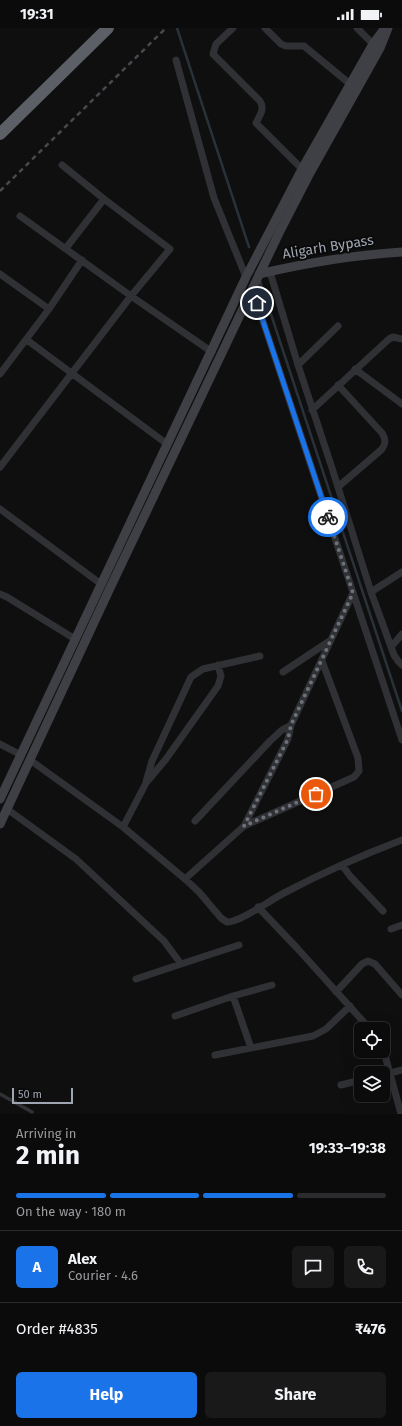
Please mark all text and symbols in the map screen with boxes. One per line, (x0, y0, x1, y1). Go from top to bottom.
text: 19:31 (20, 5, 54, 23)
street label: Aligarh Bypass (281, 231, 375, 263)
pin (240, 286, 274, 320)
icon: home (246, 292, 268, 314)
courier (308, 497, 348, 537)
icon: bike (317, 506, 339, 528)
pin (299, 777, 333, 811)
icon: bag (305, 783, 327, 805)
map controls (354, 1022, 390, 1102)
button: locate (354, 1022, 390, 1058)
button: layers (354, 1066, 390, 1102)
scale bar (12, 1086, 73, 1105)
text: 50 m (18, 1088, 42, 1101)
text: Arriving in (16, 1126, 76, 1141)
text: 19:33–19:38 (309, 1139, 386, 1157)
text: 2 min (16, 1140, 80, 1171)
text: On the way · 180 m (16, 1204, 126, 1219)
button: chat (292, 1246, 334, 1288)
button: phone (344, 1246, 386, 1288)
text: Alex (68, 1250, 97, 1268)
text: A (33, 1258, 41, 1276)
text: Courier · 4.6 (68, 1268, 138, 1283)
text: Order #4835 (16, 1320, 98, 1338)
text: ₹476 (355, 1320, 386, 1338)
button: Help (16, 1372, 197, 1418)
button: Share (205, 1372, 386, 1418)

